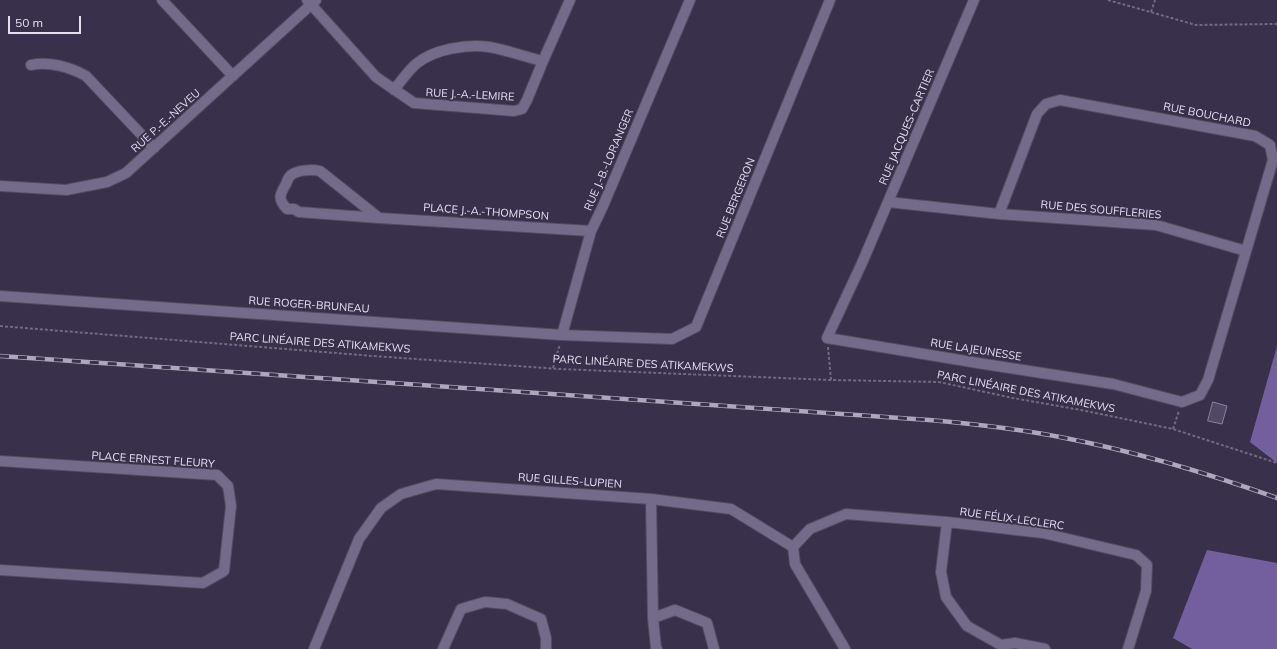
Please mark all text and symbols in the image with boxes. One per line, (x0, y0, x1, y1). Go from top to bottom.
scale bar (10, 8, 83, 34)
text: 50 m (15, 15, 43, 30)
street label: RUE JACQUES-CARTIER (877, 67, 937, 187)
street label: RUE J.-A.-LEMIRE (425, 86, 515, 104)
street label: RUE P.-E.-NEVEU (129, 87, 203, 155)
street label: RUE BOUCHARD (1162, 100, 1252, 130)
street label: RUE J.-B.-LORANGER (582, 107, 636, 213)
street label: RUE BERGERON (714, 156, 758, 240)
street label: RUE DES SOUFFLERIES (1040, 198, 1162, 222)
street label: PLACE J.-A.-THOMPSON (423, 201, 549, 223)
street label: RUE ROGER-BRUNEAU (248, 294, 370, 316)
street label: PARC LINÉAIRE DES ATIKAMEKWS (229, 330, 411, 356)
street label: RUE LAJEUNESSE (930, 336, 1022, 364)
street label: PARC LINÉAIRE DES ATIKAMEKWS (552, 353, 734, 375)
street label: PARC LINÉAIRE DES ATIKAMEKWS (936, 368, 1116, 416)
street label: PLACE ERNEST FLEURY (91, 449, 215, 471)
street label: RUE GILLES-LUPIEN (518, 471, 622, 491)
street label: RUE FÉLIX-LECLERC (959, 505, 1065, 533)

